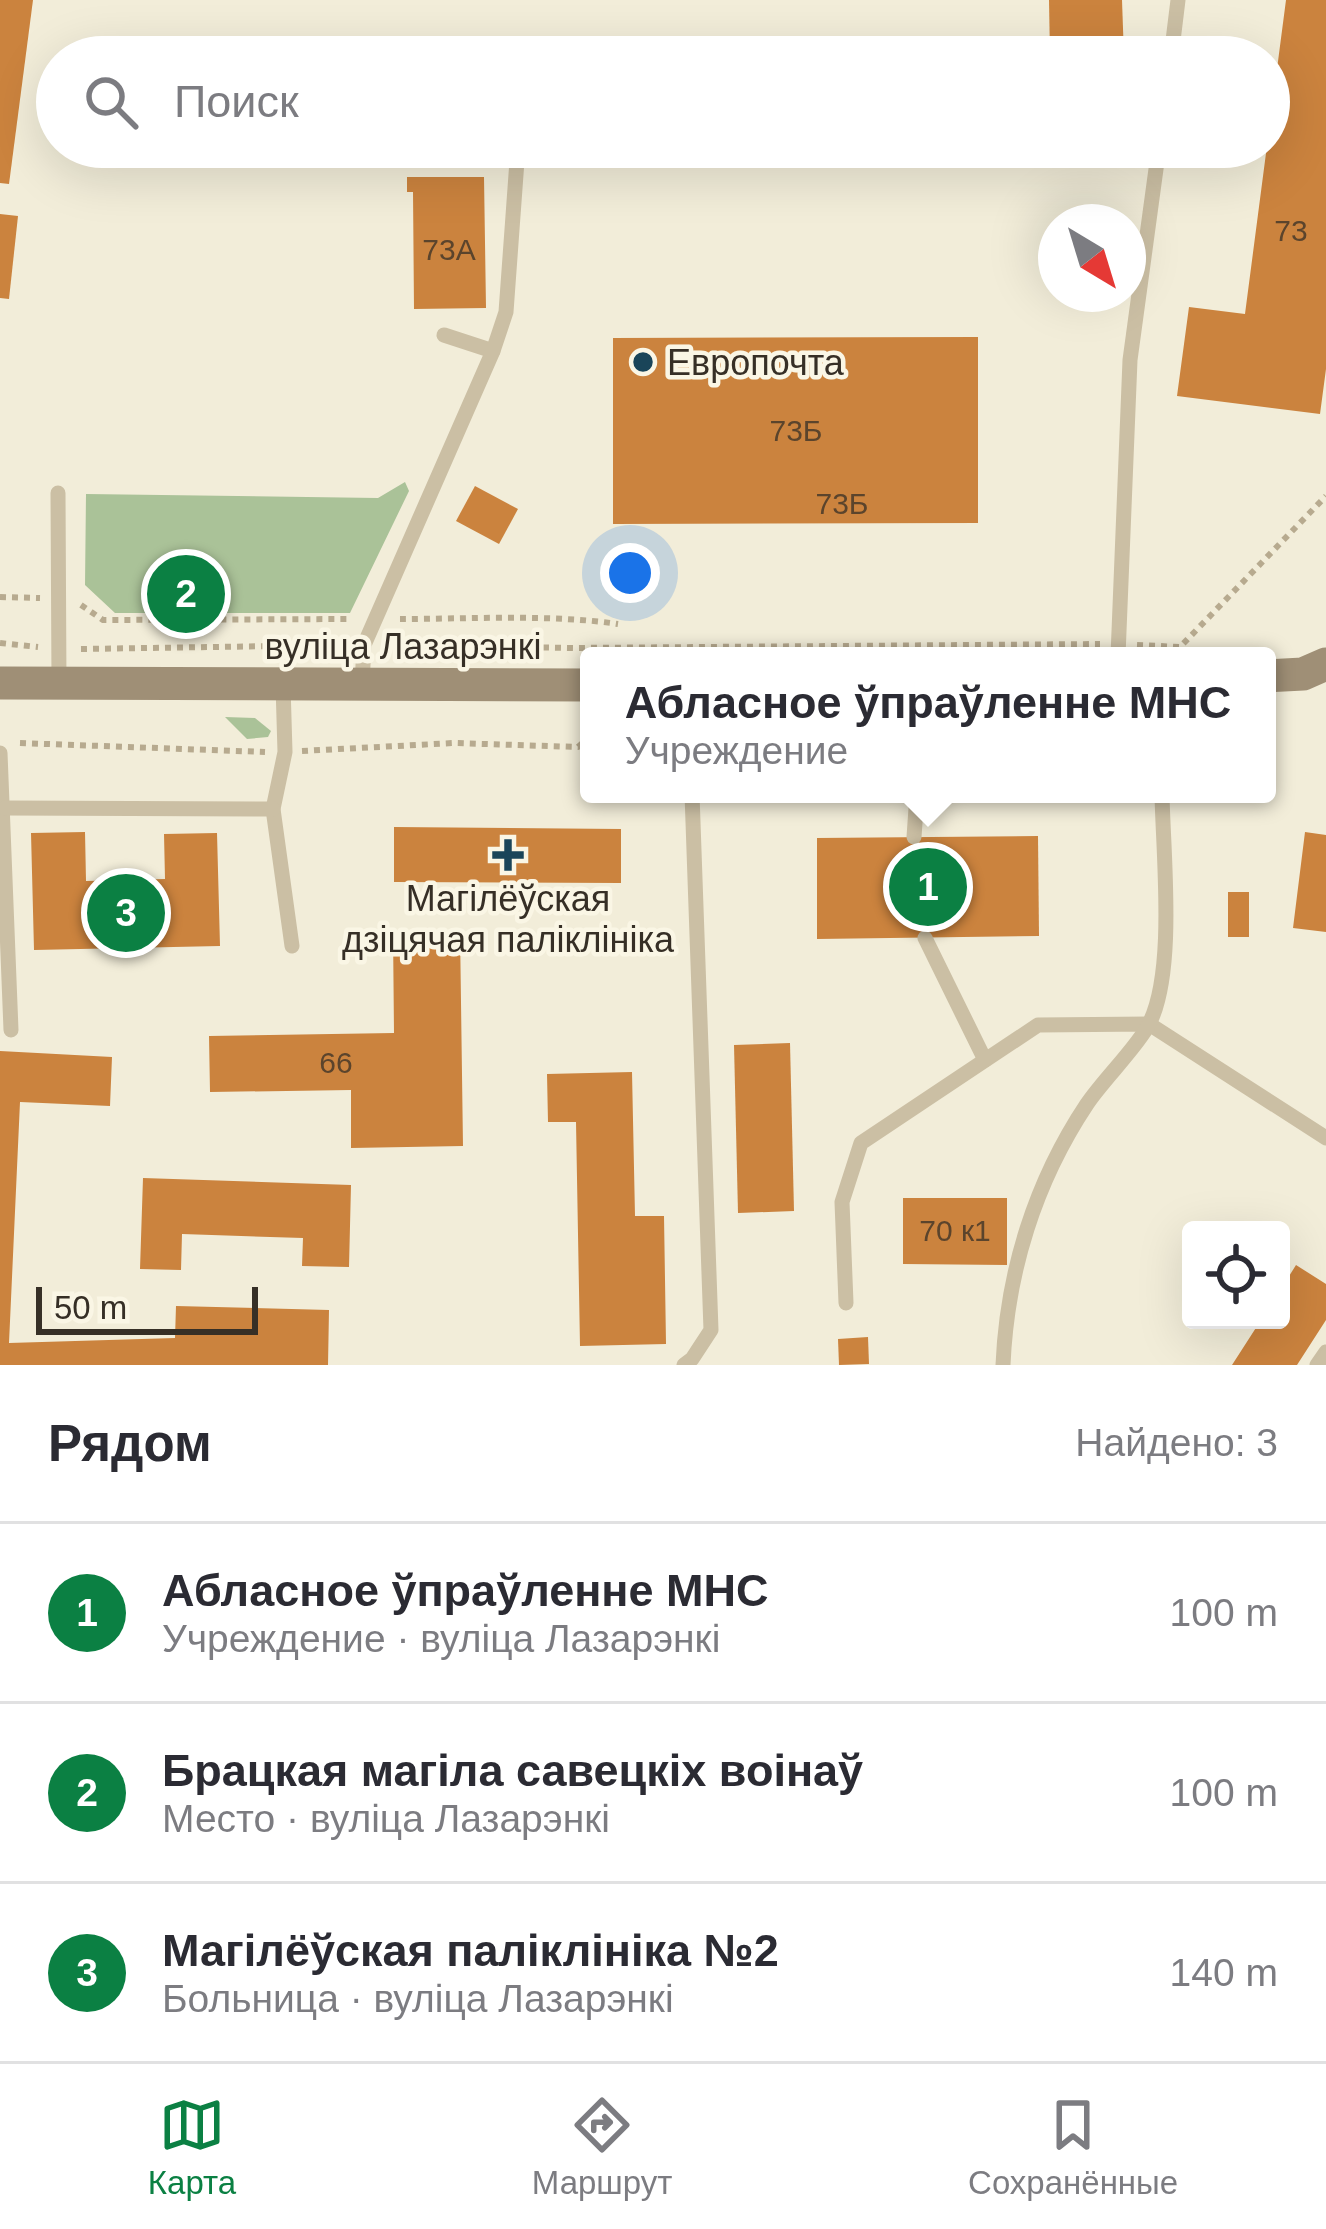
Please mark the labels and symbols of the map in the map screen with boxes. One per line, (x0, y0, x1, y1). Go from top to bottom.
north arrow (1038, 204, 1146, 312)
house number: 73 (1274, 214, 1308, 247)
house number: 73А (422, 233, 476, 266)
place label: Европочта (667, 342, 845, 383)
marker: Европочта (630, 349, 656, 375)
house number: 73Б (769, 414, 823, 447)
house number: 73Б (815, 487, 869, 520)
your location (600, 543, 660, 603)
pin: 2 (147, 549, 225, 639)
street label: вуліца Лазарэнкі (265, 626, 541, 667)
marker: Магілёўская дзіцячая паліклініка (492, 839, 524, 871)
pin: 1 (889, 842, 967, 932)
pin: 3 (87, 868, 165, 958)
place label: Магілёўская дзіцячая паліклініка (342, 878, 675, 960)
house number: 66 (319, 1046, 353, 1079)
house number: 70 к1 (919, 1214, 991, 1247)
scale bar (36, 1281, 258, 1334)

